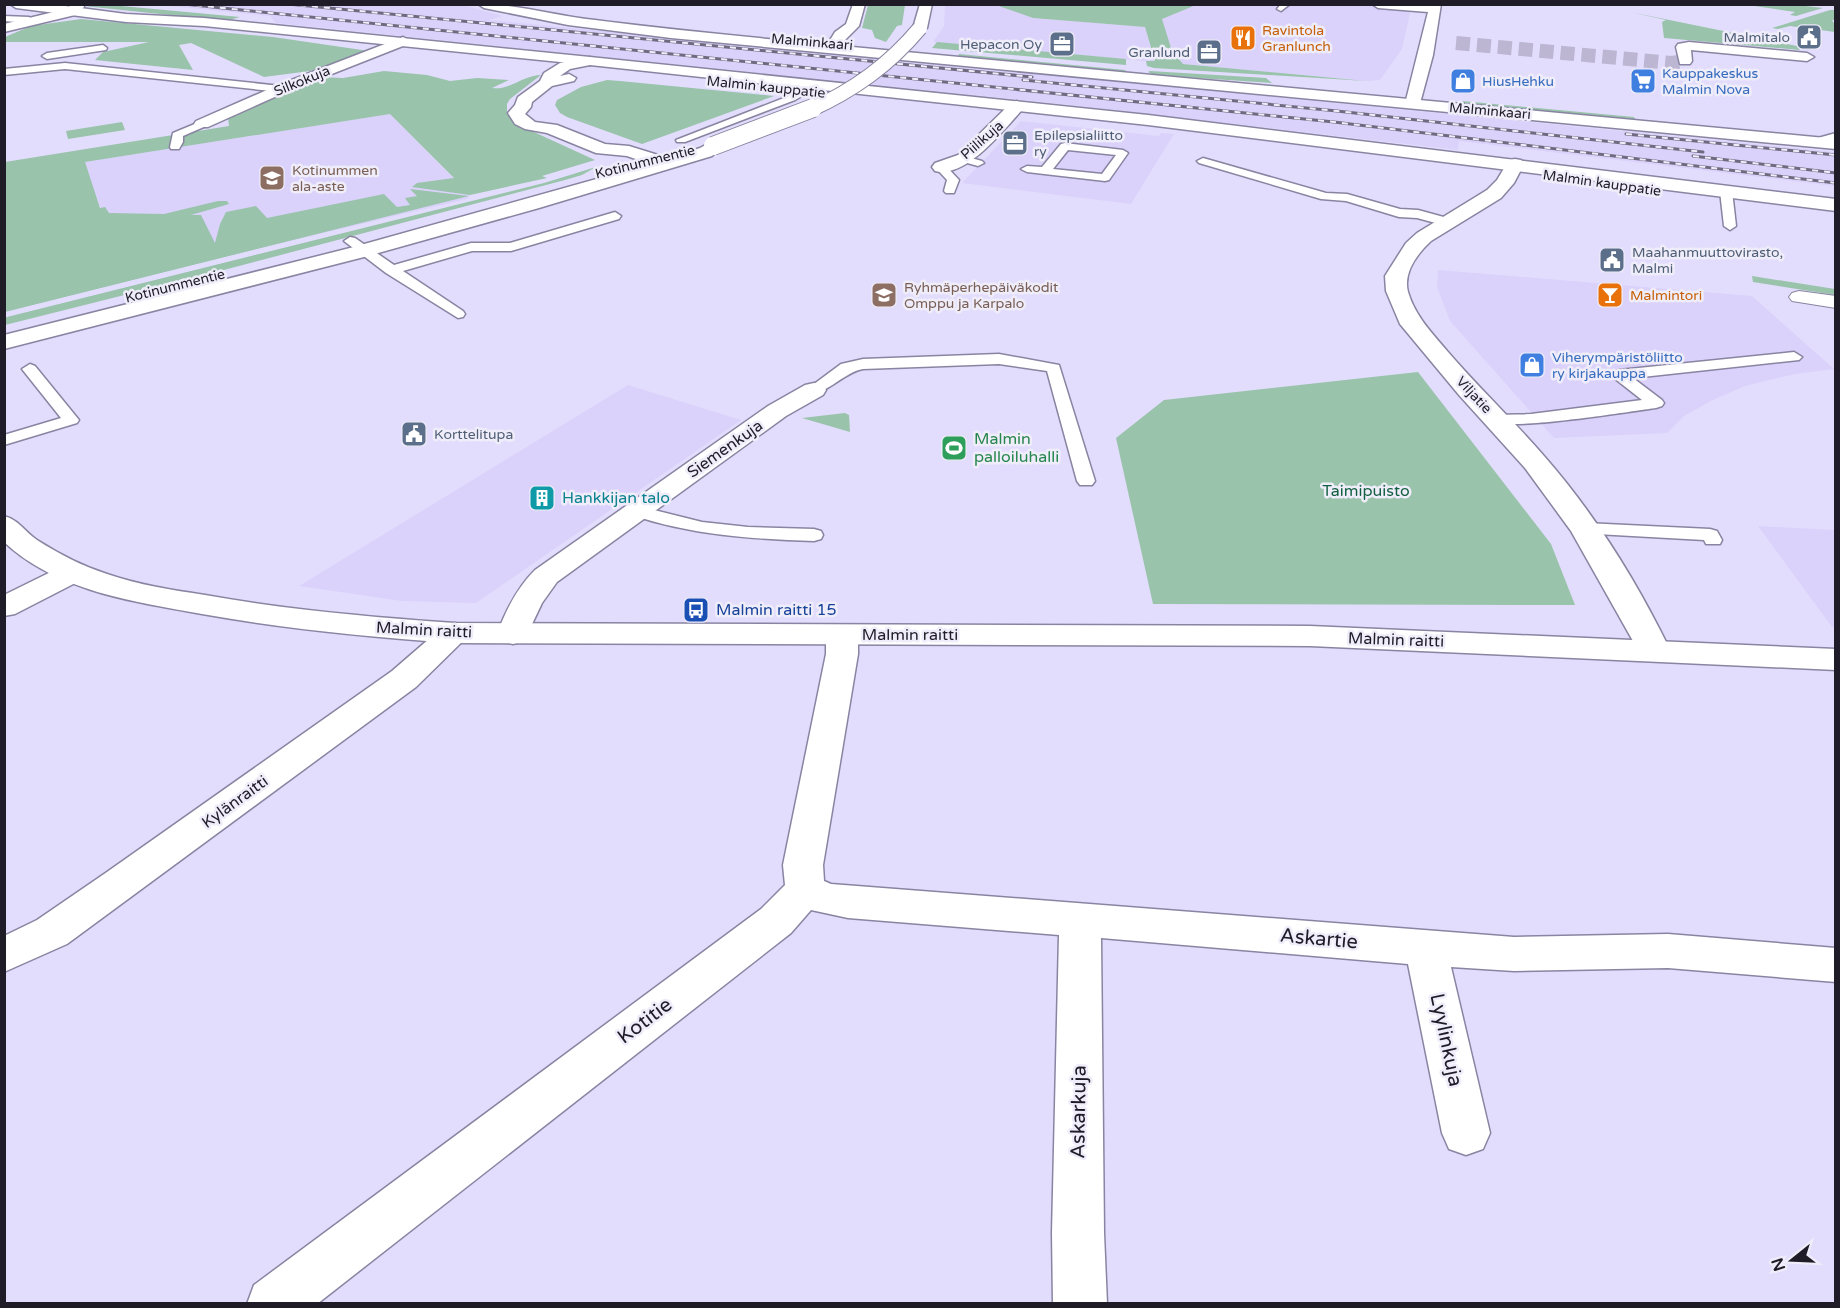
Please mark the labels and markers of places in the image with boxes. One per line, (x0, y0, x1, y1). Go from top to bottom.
place label: Ravintola Granlunch (1262, 22, 1331, 55)
public building icon: Malmitalo (1794, 22, 1824, 52)
restaurant icon: Ravintola Granlunch (1228, 23, 1258, 53)
office icon: Hepacon Oy (1047, 29, 1077, 59)
place label: Malmitalo (1724, 29, 1790, 46)
place label: Hepacon Oy (960, 36, 1042, 53)
office icon: Granlund (1194, 37, 1224, 67)
place label: Granlund (1128, 44, 1190, 61)
place label: Kauppakeskus Malmin Nova (1662, 65, 1759, 98)
shop icon: HiusHehku (1448, 66, 1478, 96)
supermarket icon: Kauppakeskus Malmin Nova (1628, 66, 1658, 96)
place label: HiusHehku (1482, 73, 1554, 90)
place label: Epilepsialiitto ry (1034, 127, 1123, 160)
office icon: Epilepsialiitto ry (1000, 128, 1030, 158)
place label: Kotinummen ala-aste (292, 162, 378, 195)
school or university icon: Kotinummen ala-aste (257, 163, 287, 193)
place label: Maahanmuuttovirasto, Malmi (1632, 244, 1783, 277)
public building icon: Maahanmuuttovirasto, Malmi (1597, 245, 1627, 275)
place label: Ryhmäperhepäiväkodit Omppu ja Karpalo (904, 279, 1059, 312)
school or university icon: Ryhmäperhepäiväkodit Omppu ja Karpalo (869, 280, 899, 310)
bar icon: Malmintori (1595, 280, 1625, 310)
place label: Malmintori (1630, 287, 1702, 304)
place label: Viherympäristöliitto ry kirjakauppa (1552, 349, 1683, 382)
shop icon: Viherympäristöliitto ry kirjakauppa (1517, 350, 1547, 380)
public building icon: Korttelitupa (399, 419, 429, 449)
place label: Korttelitupa (434, 426, 513, 443)
place label: Malmin palloiluhalli (974, 429, 1059, 467)
sports icon: Malmin palloiluhalli (939, 433, 969, 463)
building icon: Hankkijan talo (527, 483, 557, 513)
place label: Hankkijan talo (562, 488, 670, 508)
bus stop icon: Malmin raitti 15 (681, 595, 711, 625)
place label: Malmin raitti 15 (716, 600, 837, 620)

